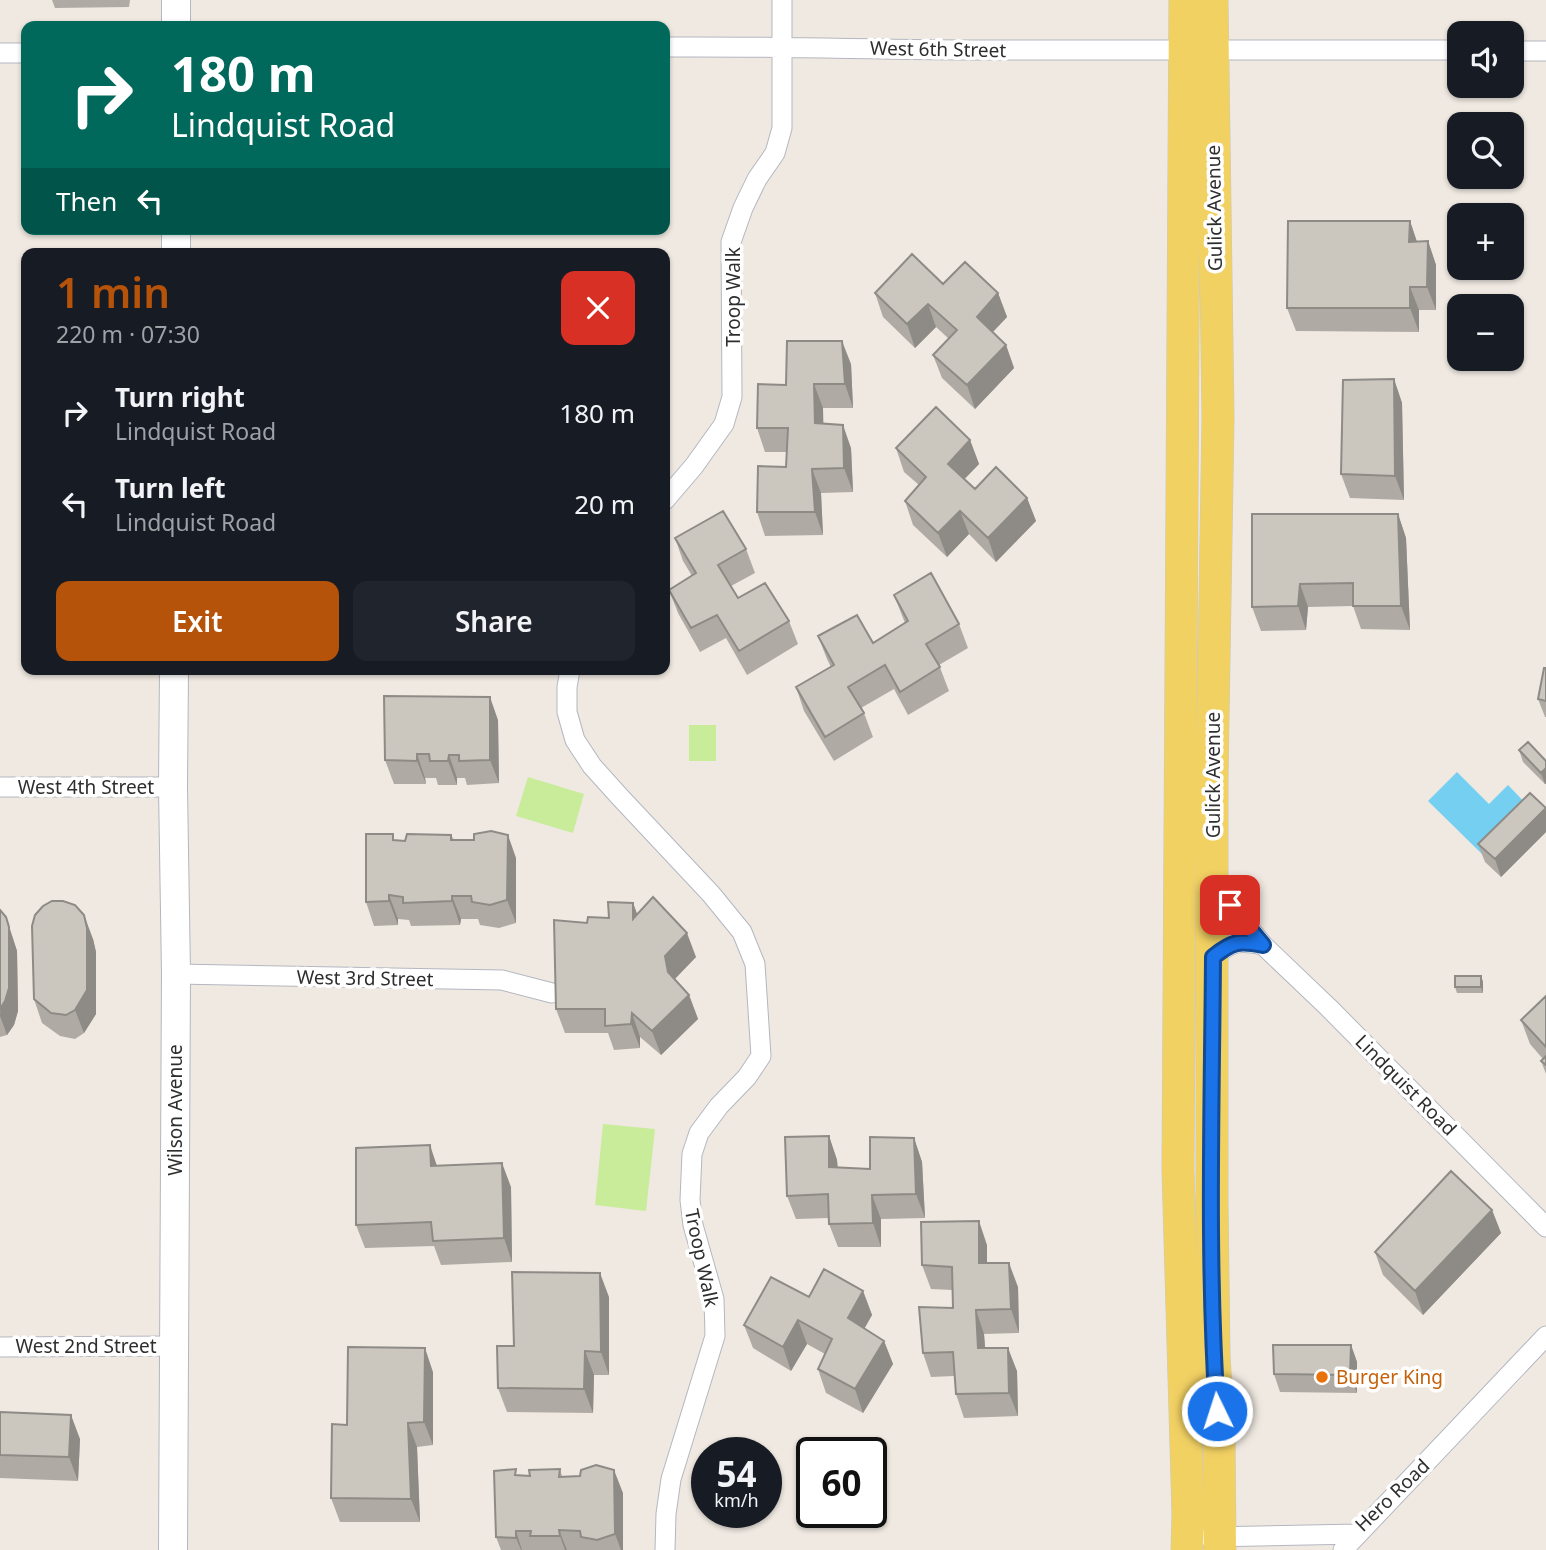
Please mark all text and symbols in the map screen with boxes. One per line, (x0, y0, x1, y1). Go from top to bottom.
map controls (1447, 21, 1524, 371)
button: sound (1447, 21, 1524, 98)
street label: West 6th Street (870, 35, 1007, 63)
text: 180 m (171, 40, 316, 106)
icon: right (56, 49, 147, 140)
text: Lindquist Road (171, 103, 395, 146)
button: search (1447, 112, 1524, 189)
street label: Gulick Avenue (1200, 145, 1228, 271)
icon: left (131, 182, 169, 220)
text: Then (56, 183, 117, 219)
button: + (1447, 203, 1524, 280)
street label: Troop Walk (720, 247, 746, 347)
text: 1 min (56, 263, 170, 320)
button: close (561, 271, 635, 345)
button: − (1447, 294, 1524, 371)
text: 220 m · 07:30 (56, 318, 200, 350)
text: Turn right (115, 379, 245, 415)
icon: right (56, 394, 94, 432)
text: 180 m (559, 395, 635, 431)
text: Lindquist Road (115, 415, 276, 447)
text: Turn left (115, 470, 226, 506)
icon: left (56, 485, 94, 523)
text: 20 m (574, 486, 635, 522)
text: Lindquist Road (115, 506, 276, 538)
button: Exit (56, 581, 339, 661)
button: Share (353, 581, 635, 661)
street label: Gulick Avenue (1200, 712, 1226, 838)
street label: West 4th Street (18, 774, 154, 800)
pin (1200, 875, 1260, 935)
icon: arrive (1211, 886, 1249, 924)
street label: West 3rd Street (296, 964, 434, 992)
street label: Lindquist Road (1350, 1029, 1462, 1141)
street label: Wilson Avenue (162, 1044, 188, 1176)
street label: Troop Walk (679, 1207, 725, 1309)
street label: West 2nd Street (15, 1333, 157, 1359)
place label: Burger King (1336, 1364, 1443, 1390)
marker: Burger King (1314, 1369, 1330, 1385)
position arrow (1180, 1374, 1254, 1448)
speed limit sign: 60 (796, 1437, 887, 1528)
text: 54 (716, 1450, 757, 1497)
street label: Hero Road (1349, 1453, 1435, 1537)
text: km/h (714, 1488, 759, 1512)

